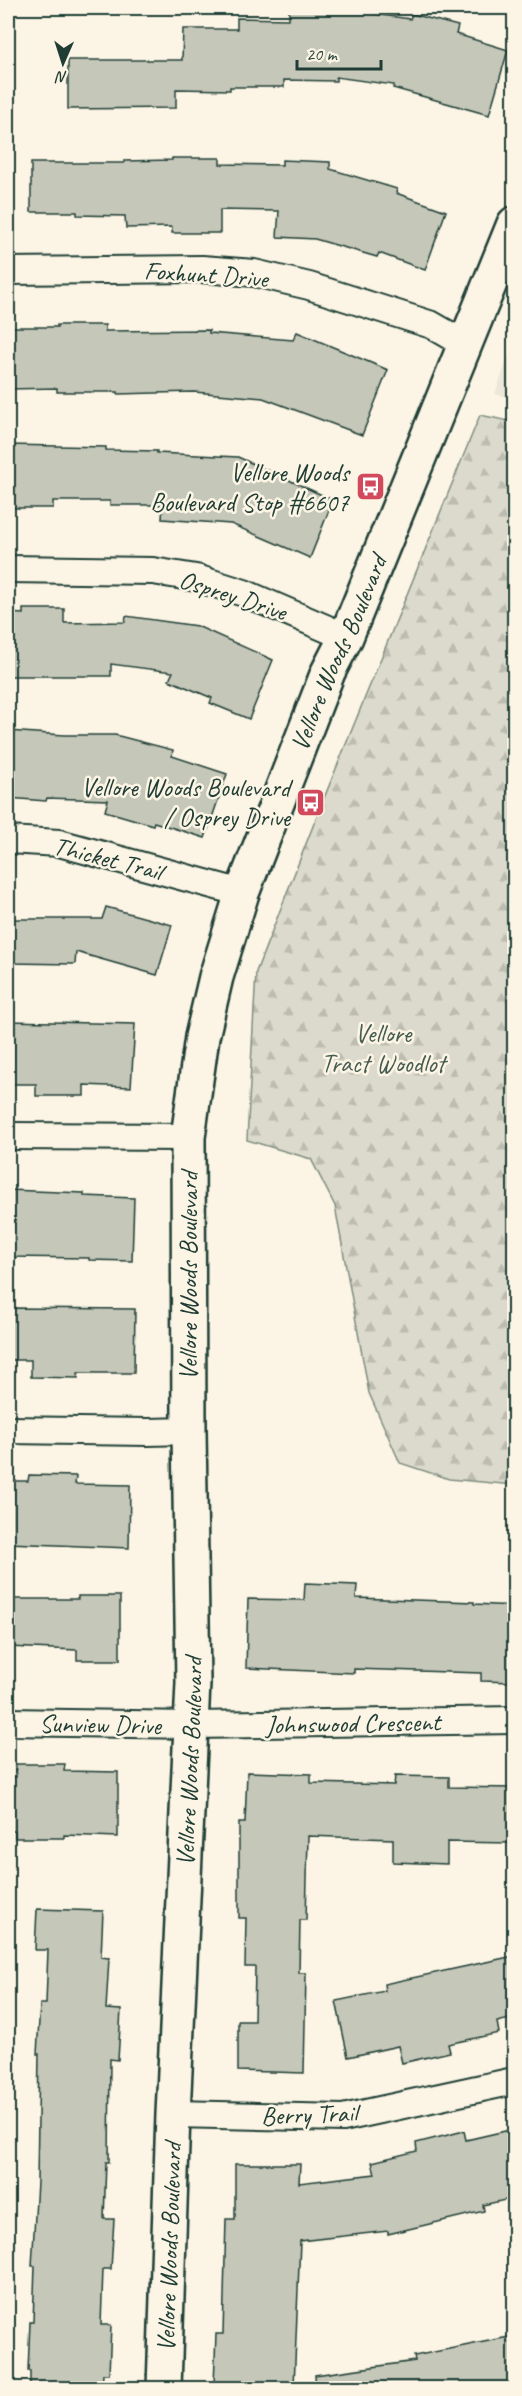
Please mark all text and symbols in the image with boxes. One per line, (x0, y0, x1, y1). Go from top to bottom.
north arrow (33, 33, 93, 93)
scale bar (297, 33, 381, 71)
text: 20 m (306, 43, 339, 65)
text: N (54, 67, 68, 87)
street label: Foxhunt Drive (143, 254, 271, 295)
place label: Vellore Woods Boulevard Stop #6607 (150, 456, 351, 519)
bus stop icon: Vellore Woods Boulevard Stop #6607 (354, 471, 386, 503)
street label: Vellore Woods Boulevard (283, 547, 396, 755)
street label: Osprey Drive (175, 563, 292, 629)
place label: Vellore Woods Boulevard / Osprey Drive (81, 771, 294, 834)
bus stop icon: Vellore Woods Boulevard / Osprey Drive (295, 786, 327, 818)
street label: Thicket Trail (50, 829, 170, 889)
park label: Vellore Tract Woodlot (321, 1017, 448, 1080)
street label: Vellore Woods Boulevard (172, 1168, 205, 1381)
street label: Vellore Woods Boulevard (169, 1653, 210, 1867)
street label: Johnswood Crescent (263, 1705, 443, 1742)
street label: Sunview Drive (39, 1707, 163, 1742)
street label: Berry Trail (260, 2096, 362, 2133)
street label: Vellore Woods Boulevard (149, 2138, 189, 2352)

